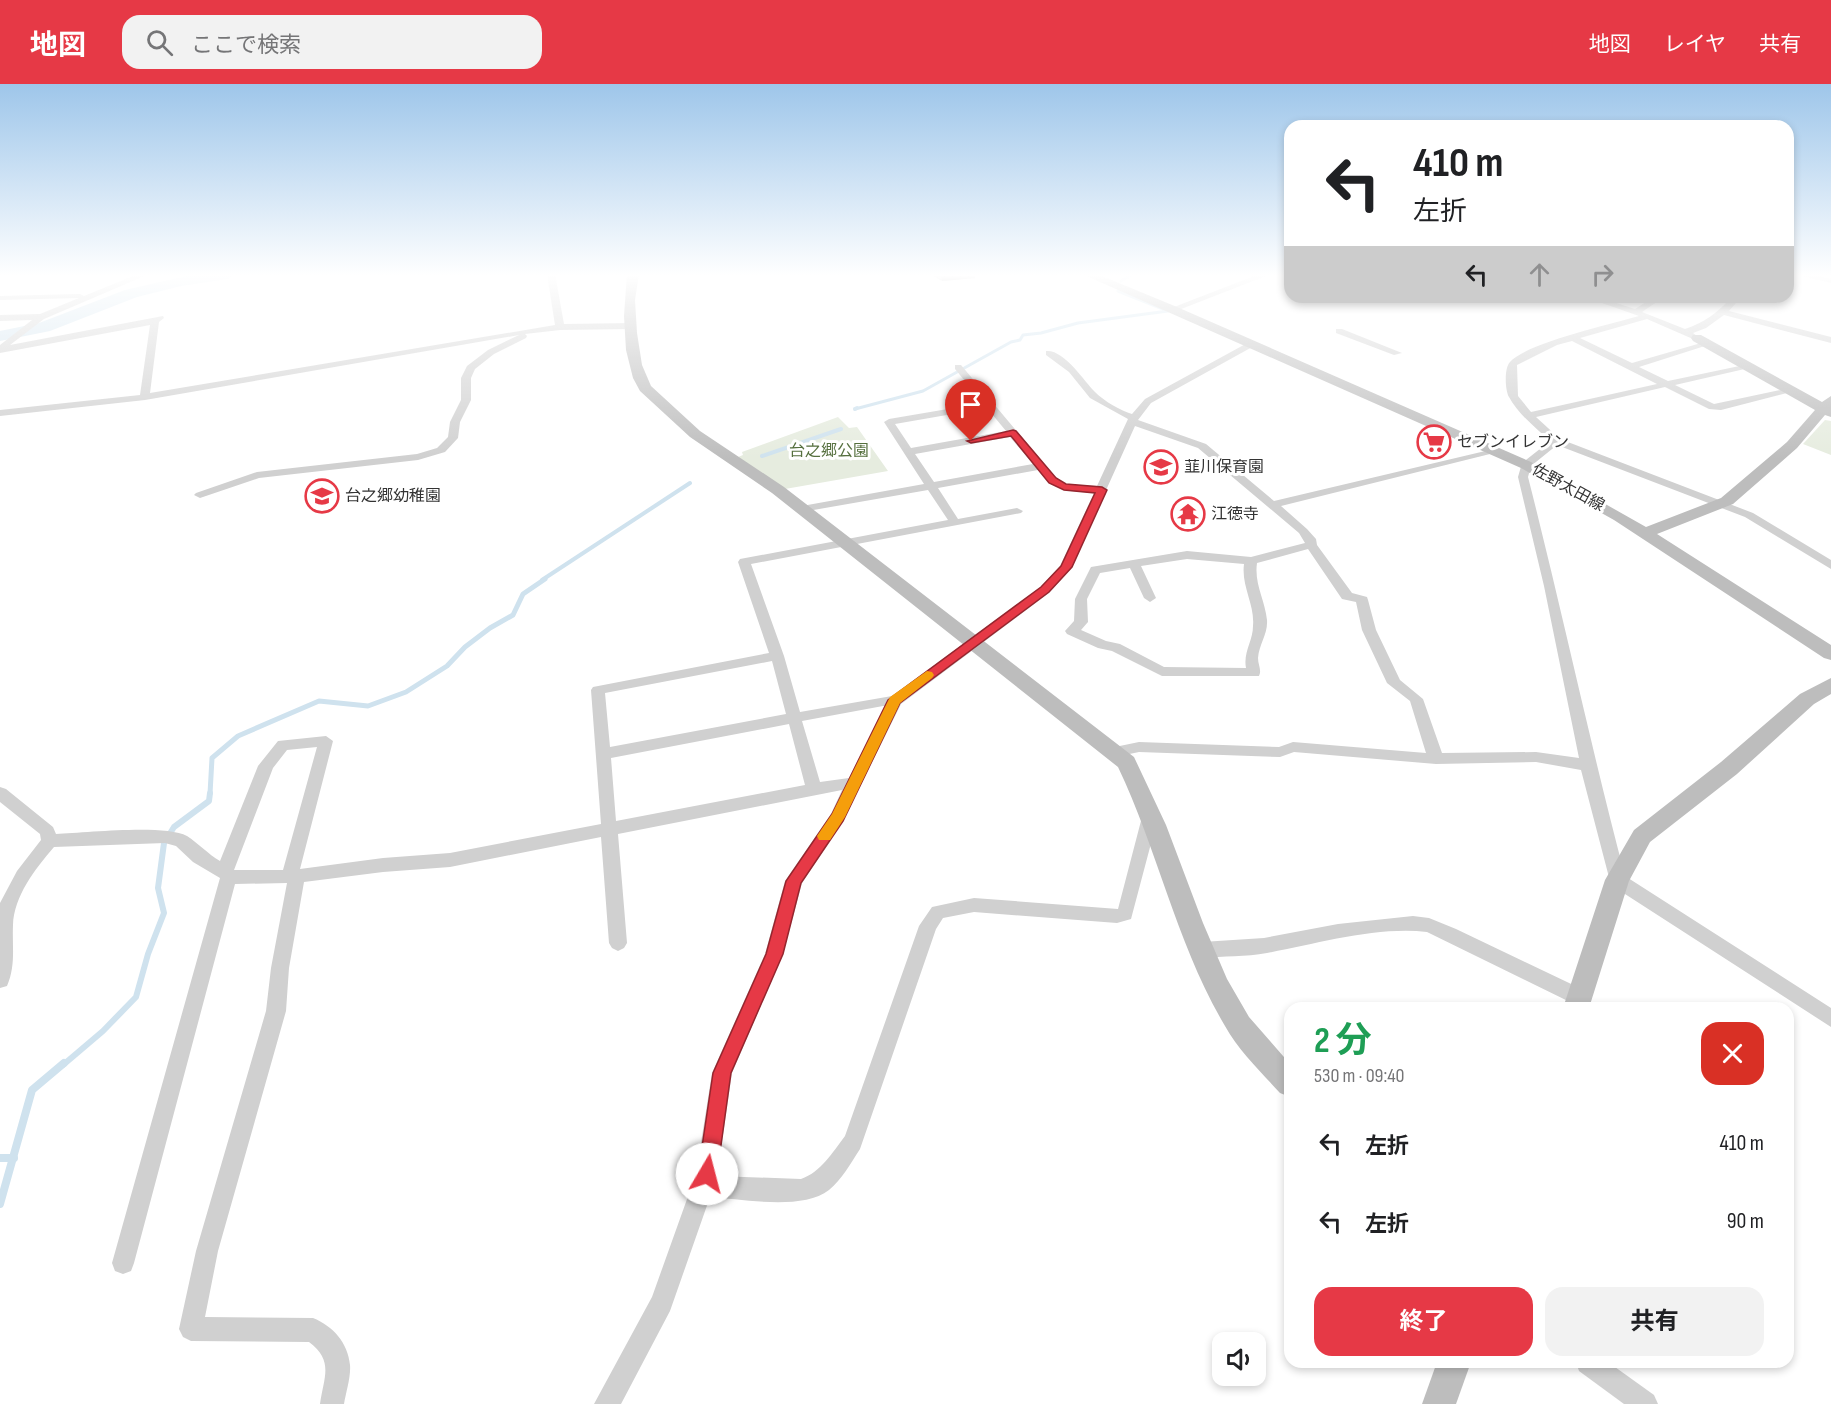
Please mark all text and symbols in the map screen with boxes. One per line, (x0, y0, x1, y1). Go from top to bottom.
search box (122, 15, 542, 69)
icon: search (143, 26, 176, 59)
text: 地図 (30, 29, 86, 62)
text: ここで検索 (191, 32, 301, 59)
text: 地図 (1589, 32, 1631, 57)
text: レイヤ (1664, 32, 1726, 57)
text: 共有 (1759, 32, 1801, 57)
text: 410 m (1413, 138, 1503, 189)
icon: left (1314, 144, 1392, 222)
text: 左折 (1413, 196, 1467, 228)
icon: left (1460, 258, 1493, 291)
icon: ahead (1523, 258, 1556, 291)
icon: right (1586, 258, 1619, 291)
pin (945, 379, 996, 441)
icon: arrive (954, 388, 987, 421)
supermarket icon: セブンイレブン (1416, 424, 1452, 460)
place label: セブンイレブン (1457, 433, 1569, 452)
park label: 台之郷公園 (789, 442, 869, 461)
school or university icon: 韮川保育園 (1143, 449, 1179, 485)
place label: 韮川保育園 (1184, 458, 1264, 477)
street label: 佐野太田線 (1528, 460, 1608, 516)
school or university icon: 台之郷幼稚園 (304, 478, 340, 514)
place label: 台之郷幼稚園 (345, 487, 441, 506)
temple icon: 江徳寺 (1170, 496, 1206, 532)
place label: 江徳寺 (1211, 505, 1259, 524)
text: 2 分 (1314, 1020, 1371, 1063)
button: close (1701, 1022, 1764, 1085)
text: 530 m · 09:40 (1314, 1064, 1405, 1088)
icon: left (1314, 1127, 1347, 1160)
text: 410 m (1720, 1130, 1764, 1157)
text: 左折 (1365, 1133, 1409, 1160)
position arrow (675, 1142, 739, 1206)
icon: left (1314, 1205, 1347, 1238)
text: 90 m (1727, 1208, 1764, 1235)
text: 左折 (1365, 1211, 1409, 1238)
button: 終了 (1314, 1287, 1533, 1356)
button: 共有 (1545, 1287, 1764, 1356)
map controls (1212, 1332, 1266, 1386)
button: sound (1212, 1332, 1266, 1386)

